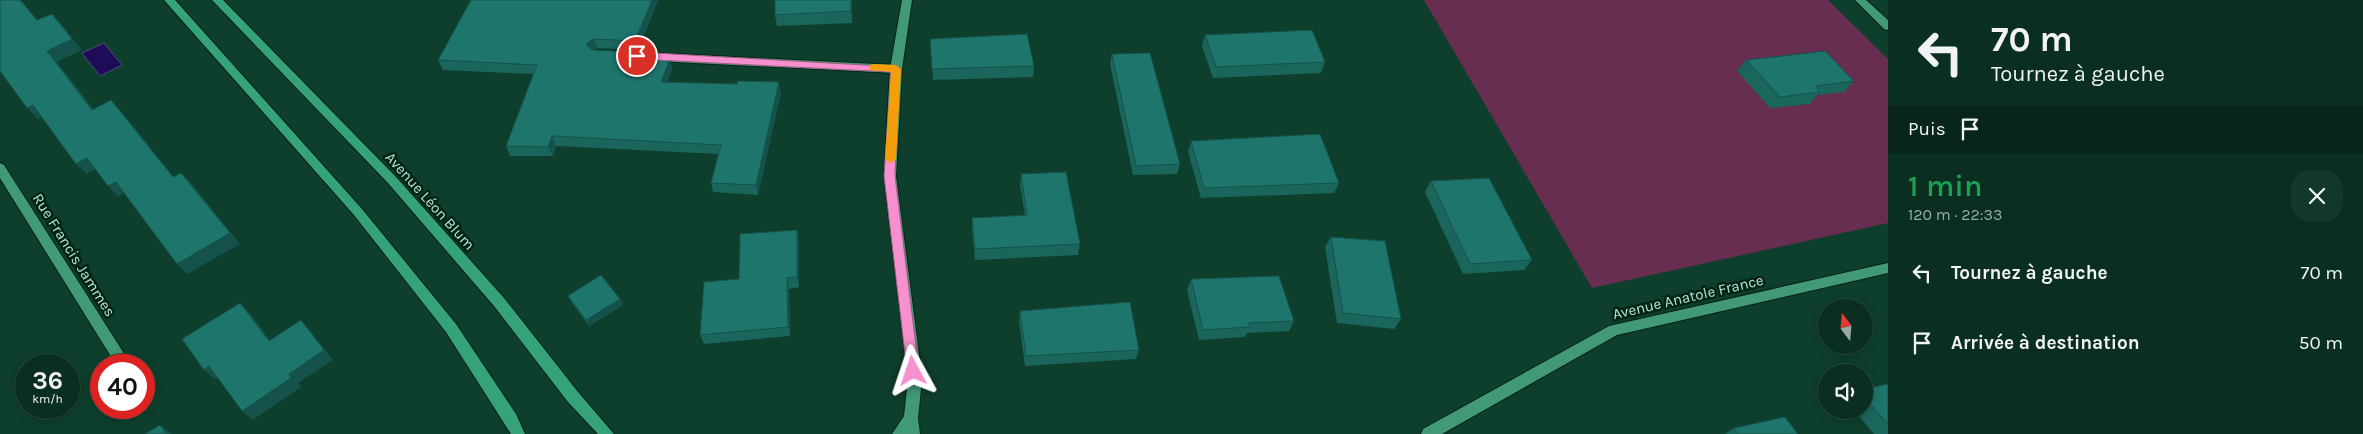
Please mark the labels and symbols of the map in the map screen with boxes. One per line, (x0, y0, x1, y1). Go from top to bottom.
pin (616, 35, 658, 77)
street label: Avenue Léon Blum (381, 148, 479, 254)
street label: Rue Francis Jammes (29, 190, 119, 320)
street label: Avenue Anatole France (1611, 271, 1765, 323)
north arrow (1818, 299, 1872, 354)
position arrow (886, 344, 938, 396)
speed limit sign: 40 (90, 354, 155, 419)

